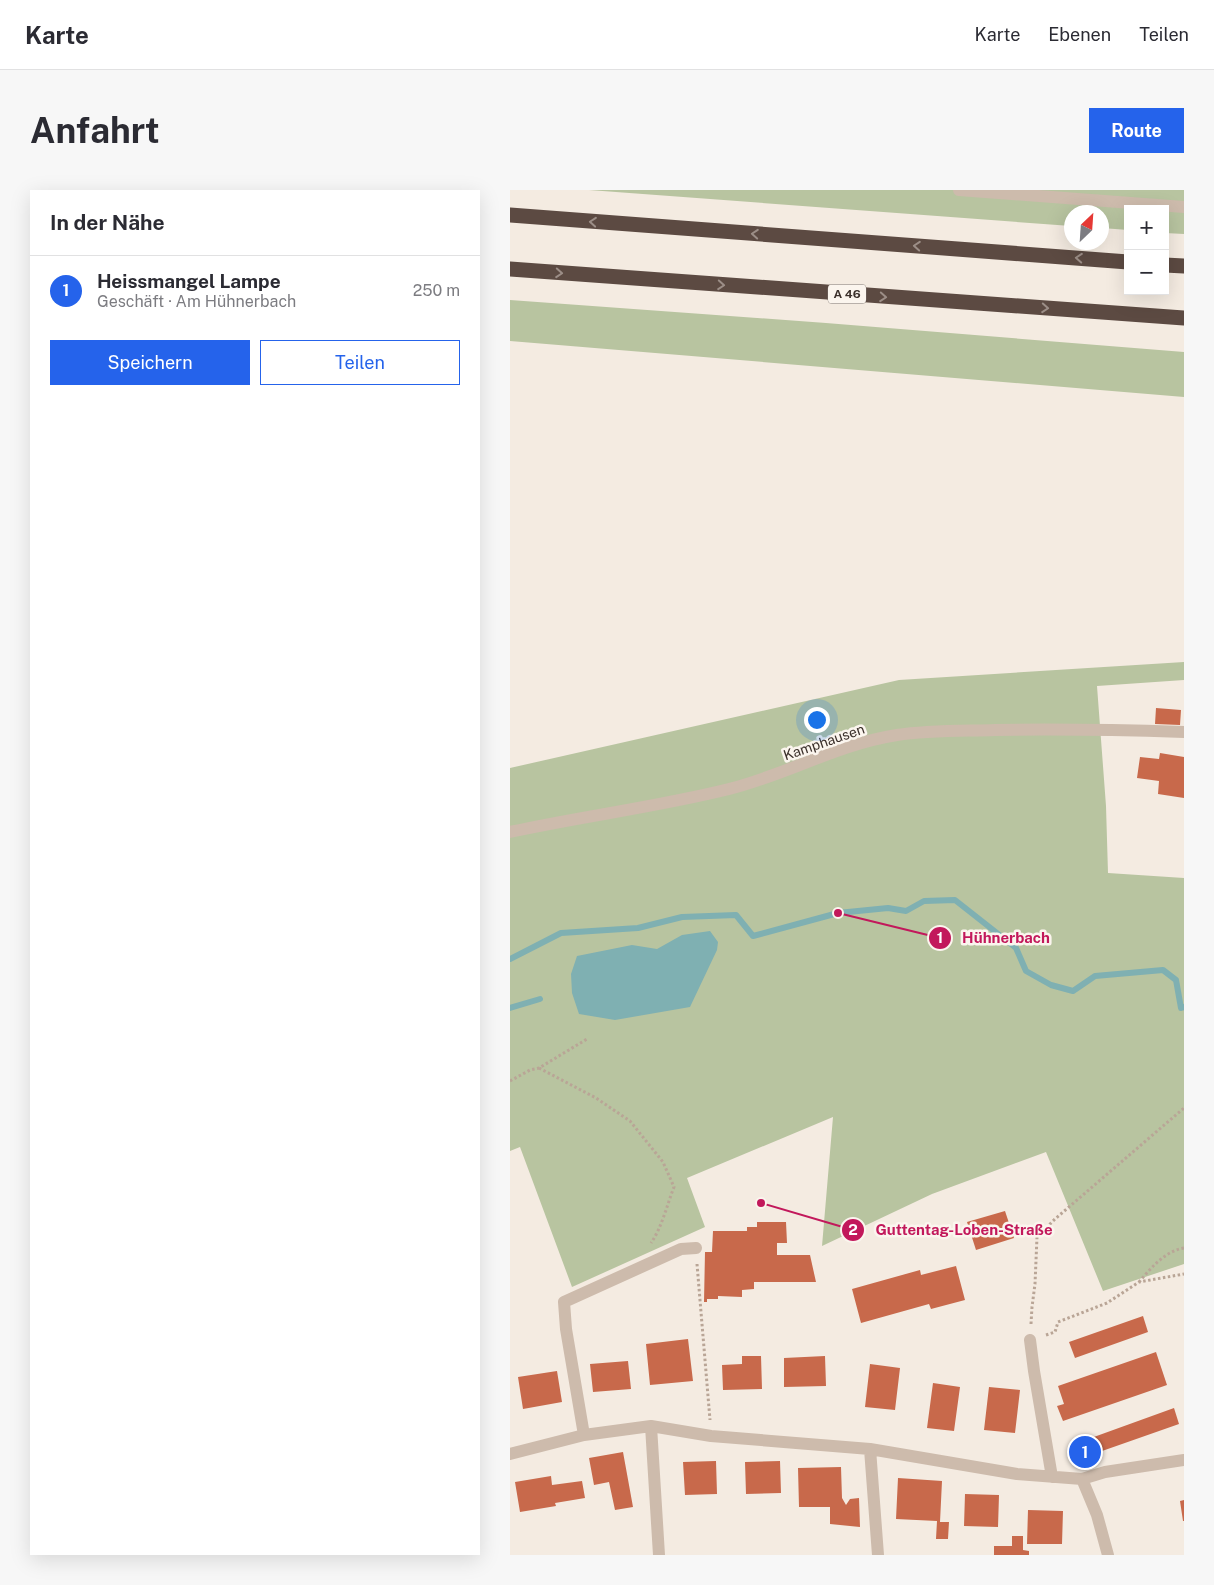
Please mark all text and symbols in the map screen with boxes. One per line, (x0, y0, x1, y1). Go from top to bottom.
text: Karte (25, 21, 89, 49)
text: Karte (975, 24, 1020, 45)
text: Ebenen (1048, 24, 1111, 45)
text: Teilen (1139, 24, 1189, 45)
button: Route (1089, 108, 1184, 153)
text: Anfahrt (30, 110, 160, 151)
north arrow (1064, 205, 1109, 250)
map controls (1124, 205, 1169, 295)
button: + (1124, 205, 1169, 250)
text: In der Nähe (50, 210, 165, 235)
one-way arrow (589, 217, 597, 228)
one-way arrow (751, 229, 759, 240)
one-way arrow (913, 241, 921, 252)
button: − (1124, 250, 1169, 295)
one-way arrow (1075, 253, 1083, 264)
one-way arrow (555, 268, 563, 279)
text: Heissmangel Lampe (97, 270, 281, 292)
one-way arrow (717, 280, 725, 291)
text: 1 (63, 281, 69, 300)
text: 250 m (413, 281, 460, 300)
road number: A 46 (828, 285, 866, 304)
one-way arrow (879, 291, 887, 302)
text: Geschäft · Am Hühnerbach (97, 292, 296, 311)
one-way arrow (1041, 303, 1049, 314)
button: Speichern (50, 340, 250, 385)
button: Teilen (260, 340, 460, 385)
your location (804, 707, 830, 733)
street label: Kamphausen (781, 721, 867, 763)
callout: Hühnerbach (927, 923, 1060, 953)
text: 1 (937, 929, 943, 946)
text: Hühnerbach (962, 929, 1050, 946)
callout: Guttentag-Loben-Straße (840, 1215, 1063, 1245)
text: 2 (848, 1221, 858, 1238)
text: Guttentag-Loben-Straße (875, 1221, 1053, 1238)
pin: 1 (1069, 1433, 1101, 1471)

